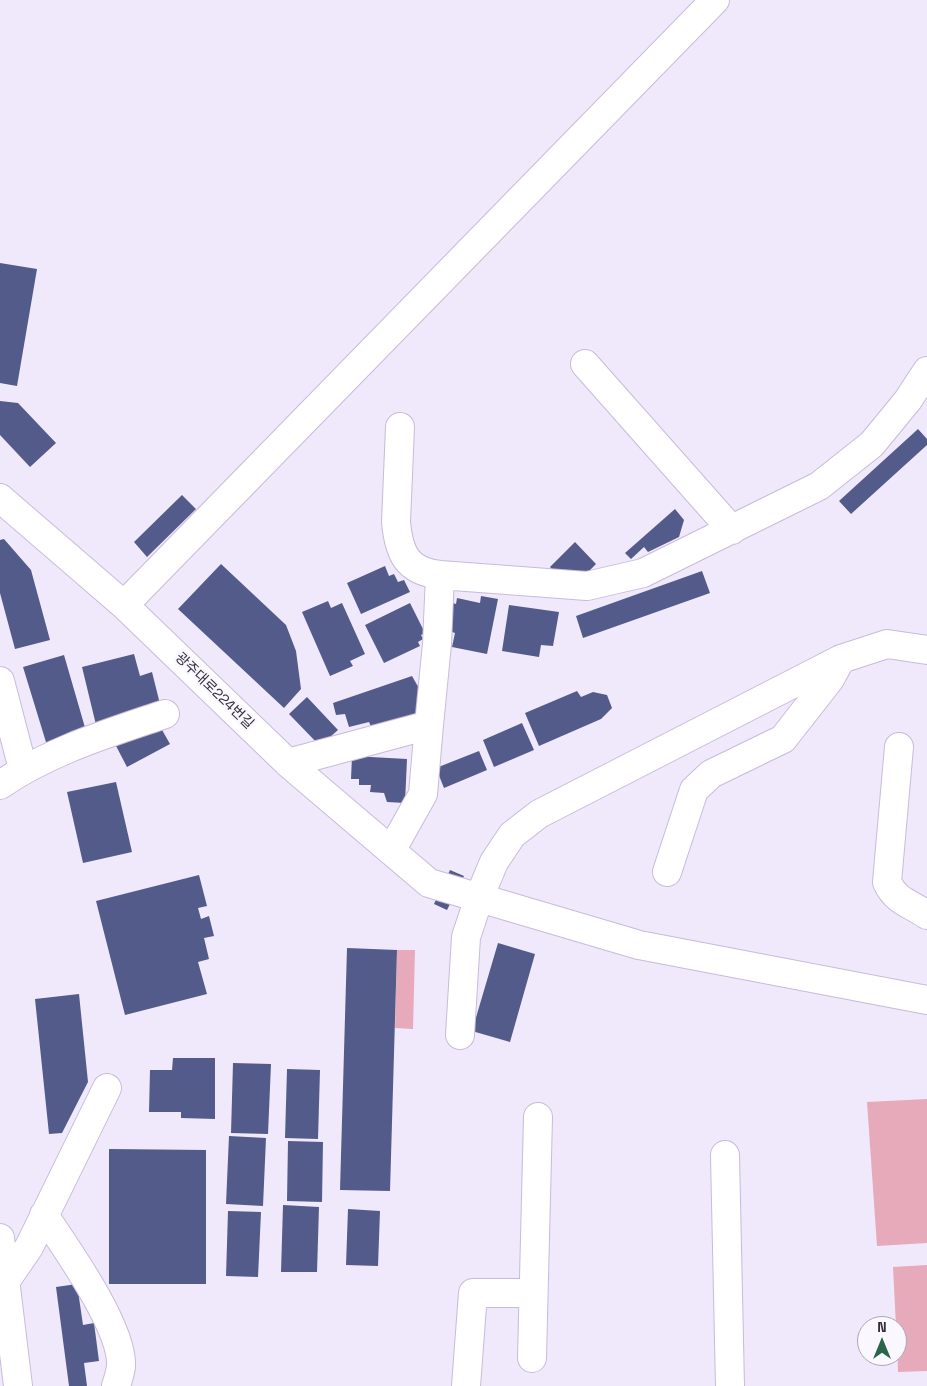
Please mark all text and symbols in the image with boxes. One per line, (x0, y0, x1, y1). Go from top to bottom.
street label: 광주대로224번길 (171, 649, 257, 733)
north arrow (857, 1316, 907, 1366)
text: N (877, 1318, 887, 1336)

